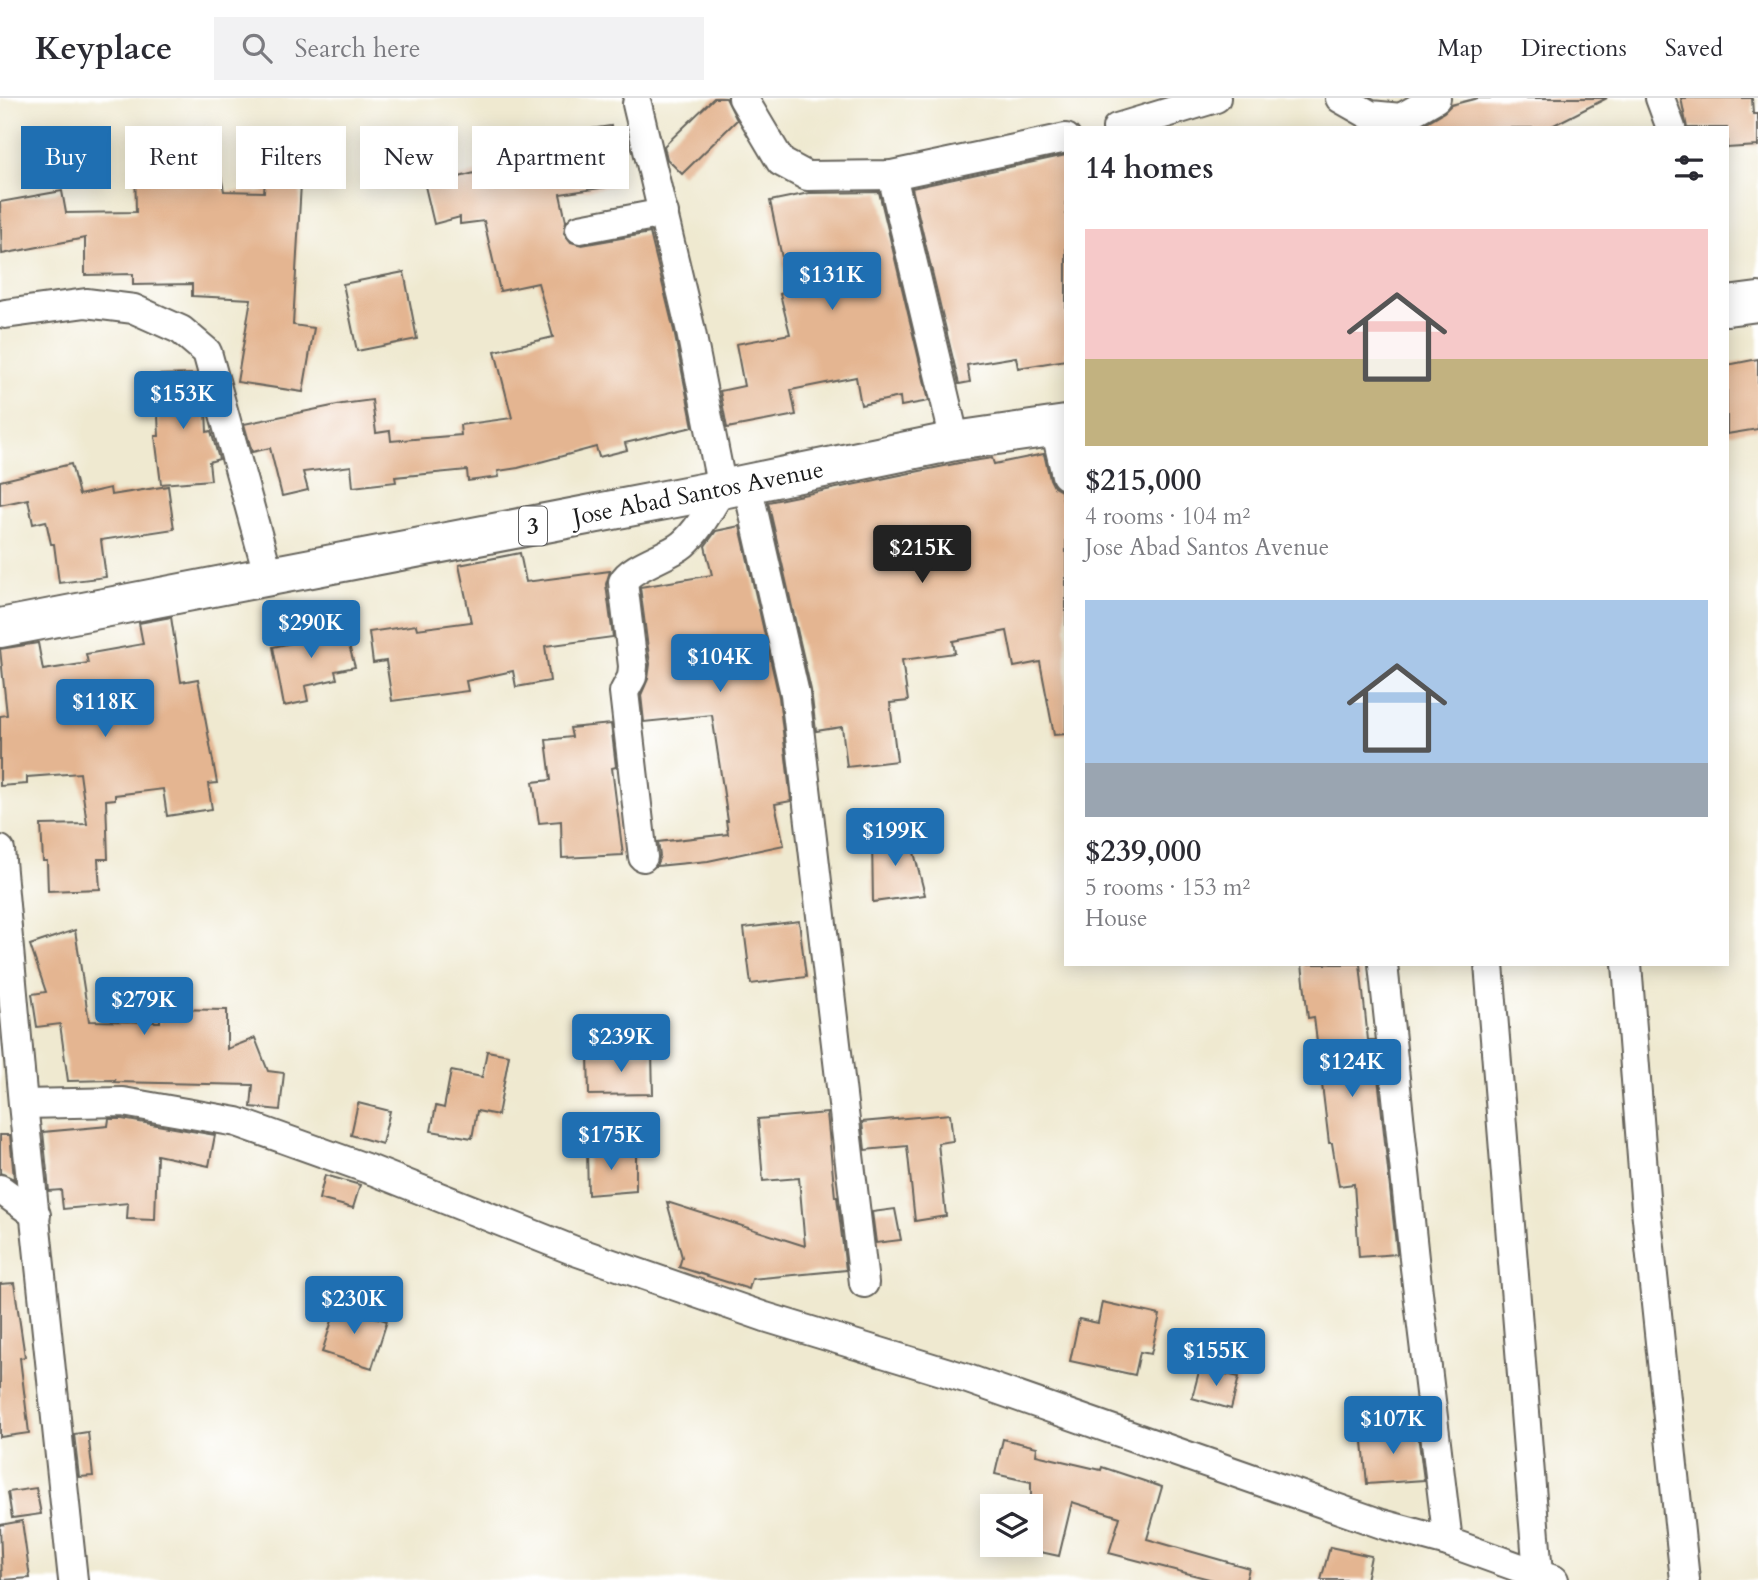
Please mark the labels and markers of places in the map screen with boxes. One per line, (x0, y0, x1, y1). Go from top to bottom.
pin: $131K (783, 252, 881, 312)
pin: $153K (134, 372, 232, 431)
pin: $215K (873, 526, 971, 585)
pin: $290K (262, 601, 360, 660)
pin: $104K (671, 634, 769, 694)
pin: $118K (56, 680, 154, 739)
pin: $199K (846, 808, 944, 868)
pin: $279K (95, 978, 193, 1037)
pin: $239K (572, 1014, 670, 1074)
pin: $124K (1303, 1040, 1401, 1099)
pin: $175K (562, 1112, 660, 1172)
pin: $230K (305, 1276, 403, 1336)
pin: $155K (1167, 1328, 1265, 1388)
pin: $107K (1344, 1396, 1442, 1456)

